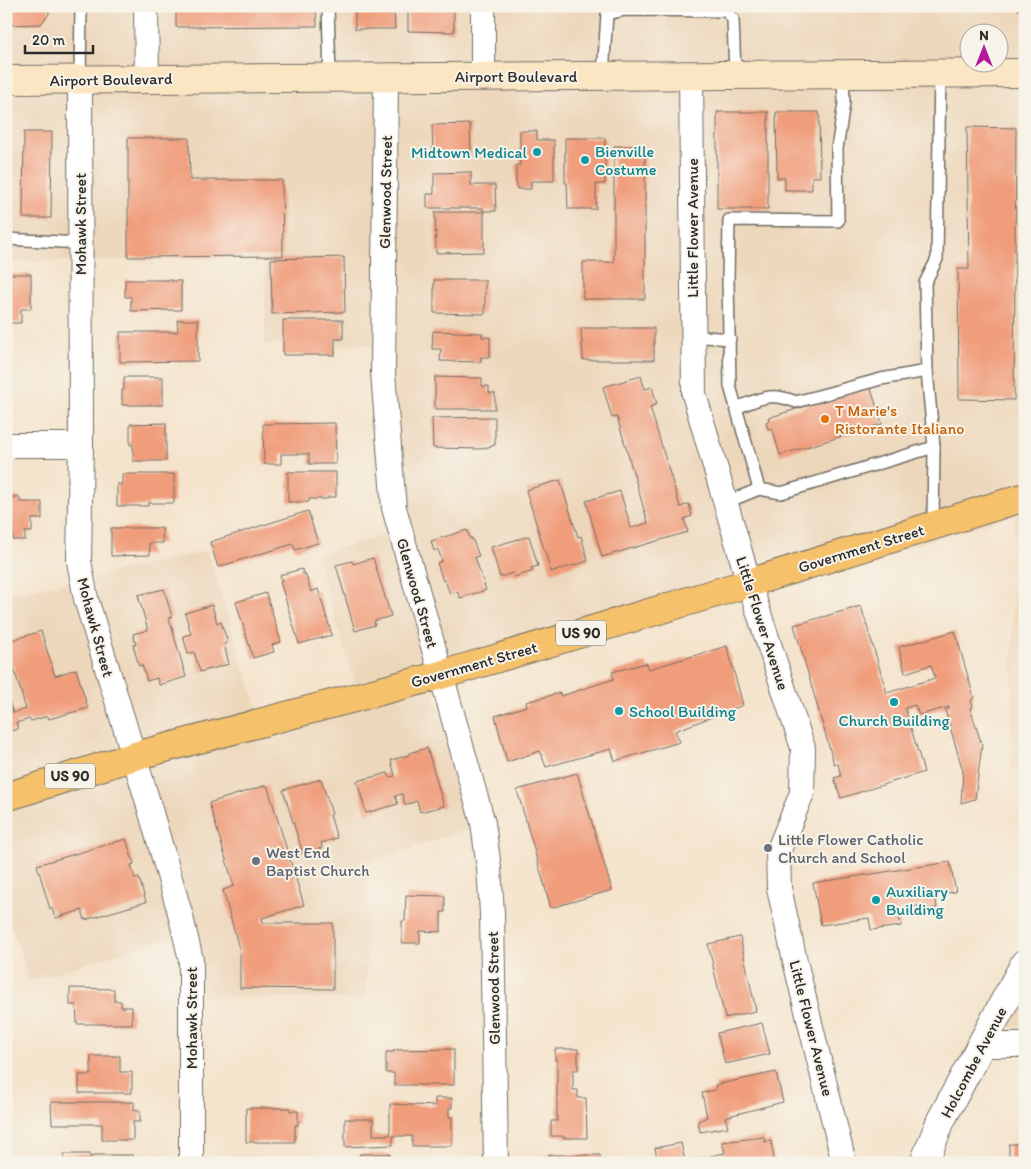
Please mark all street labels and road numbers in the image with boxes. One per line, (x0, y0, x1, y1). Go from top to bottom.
street label: Airport Boulevard (455, 67, 578, 86)
street label: Airport Boulevard (49, 69, 173, 90)
street label: Glenwood Street (375, 135, 396, 249)
street label: Little Flower Avenue (683, 158, 702, 298)
street label: Mohawk Street (71, 173, 90, 275)
street label: Government Street (796, 520, 927, 577)
street label: Glenwood Street (393, 536, 442, 650)
street label: Little Flower Avenue (732, 554, 793, 692)
street label: Mohawk Street (73, 575, 118, 679)
road number: US 90 (556, 620, 606, 646)
street label: Government Street (409, 637, 540, 692)
road number: US 90 (45, 764, 95, 788)
street label: Glenwood Street (483, 931, 504, 1045)
street label: Little Flower Avenue (785, 958, 838, 1098)
street label: Mohawk Street (182, 967, 201, 1069)
street label: Holcombe Avenue (936, 1003, 1011, 1121)

